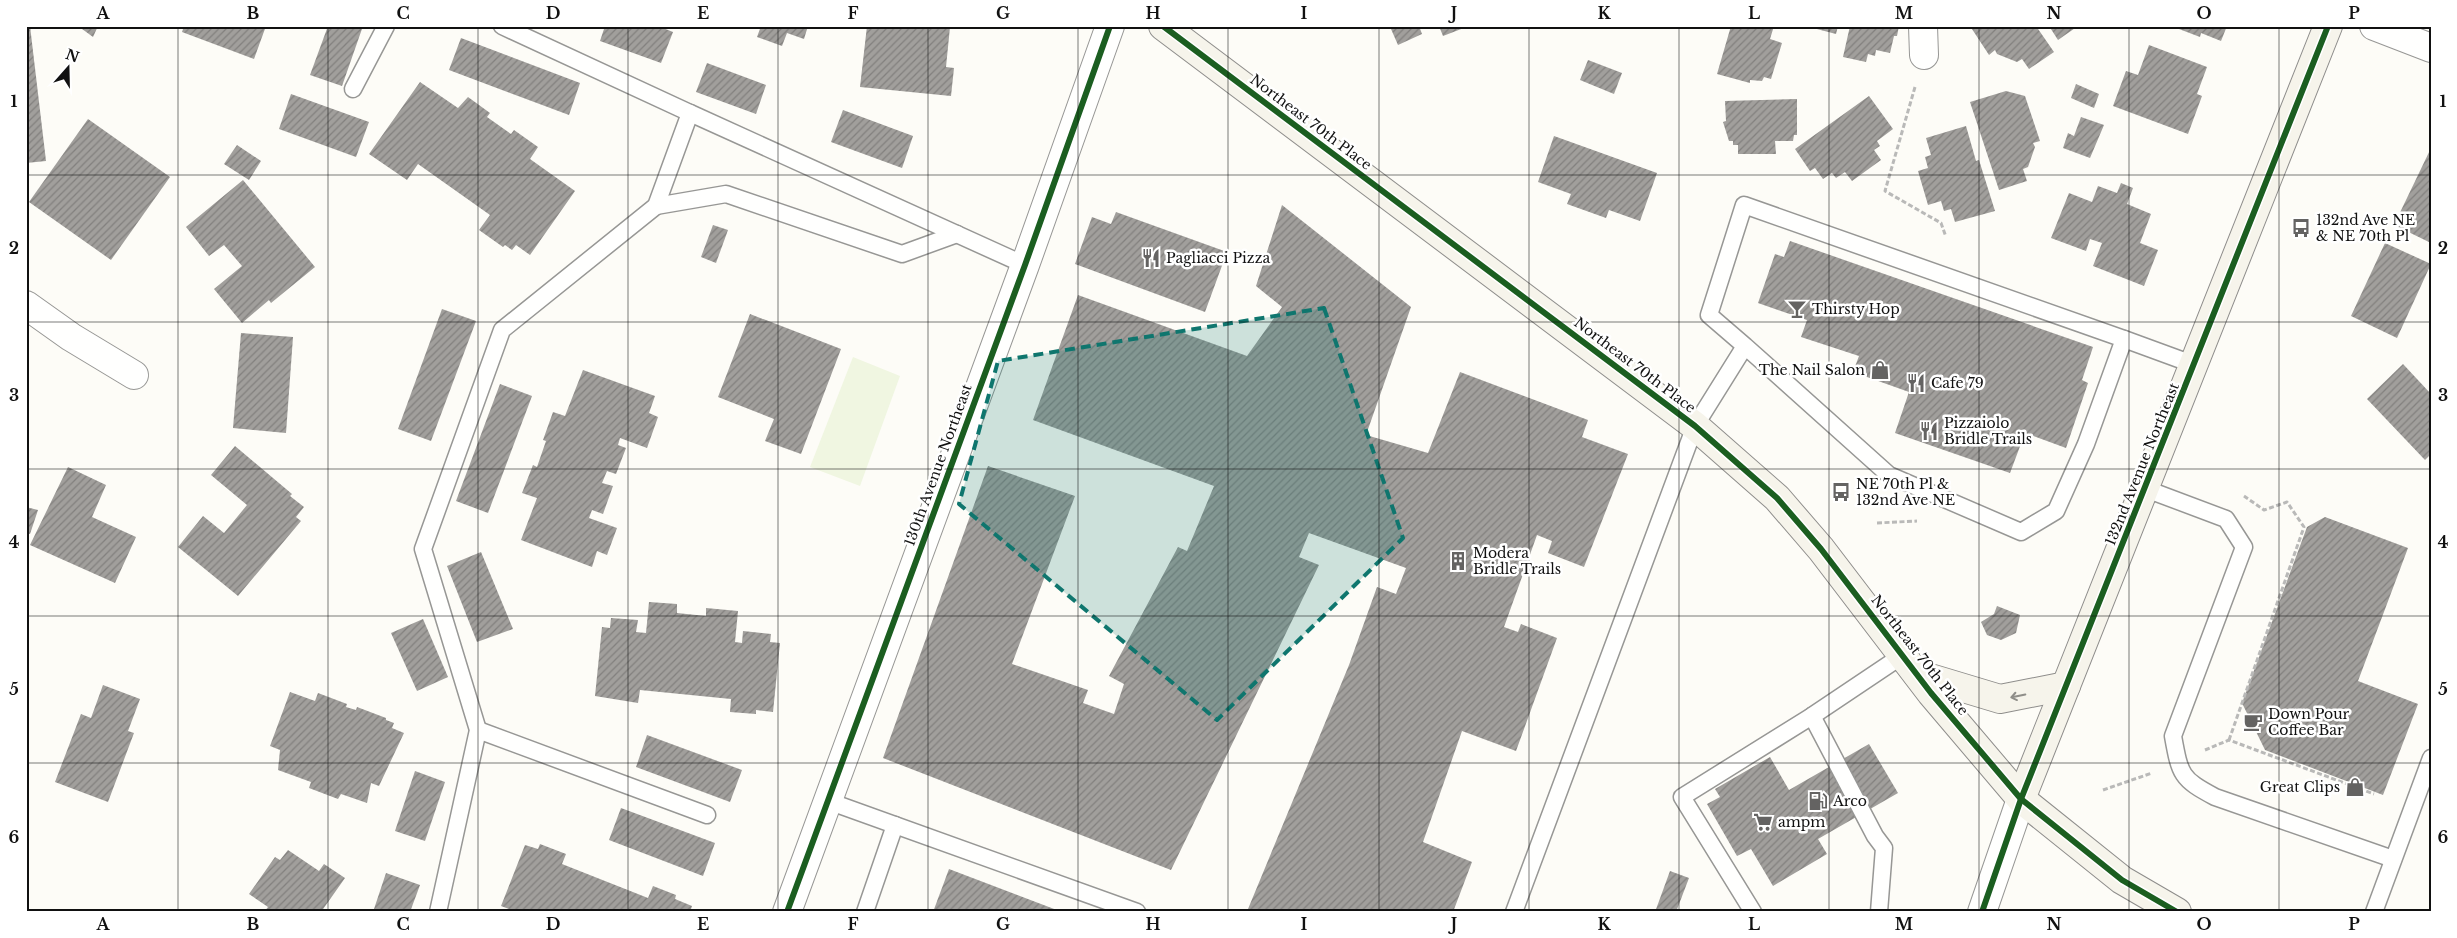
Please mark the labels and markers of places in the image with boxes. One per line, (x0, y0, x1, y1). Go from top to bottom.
place label: 132nd Ave NE & NE 70th Pl (2316, 211, 2415, 245)
bus stop icon: 132nd Ave NE & NE 70th Pl (2290, 217, 2312, 239)
restaurant icon: Pagliacci Pizza (1140, 247, 1162, 269)
place label: Pagliacci Pizza (1166, 249, 1270, 267)
bar icon: Thirsty Hop (1786, 298, 1808, 320)
place label: Thirsty Hop (1812, 300, 1900, 318)
shop icon: The Nail Salon (1869, 359, 1891, 381)
place label: The Nail Salon (1759, 361, 1865, 379)
restaurant icon: Cafe 79 (1905, 372, 1927, 394)
place label: Cafe 79 (1931, 374, 1984, 392)
place label: Pizzaiolo Bridle Trails (1944, 414, 2032, 448)
restaurant icon: Pizzaiolo Bridle Trails (1918, 420, 1940, 442)
place label: NE 70th Pl & 132nd Ave NE (1856, 475, 1955, 509)
bus stop icon: NE 70th Pl & 132nd Ave NE (1830, 481, 1852, 503)
place label: Modera Bridle Trails (1473, 544, 1561, 578)
building icon: Modera Bridle Trails (1447, 550, 1469, 572)
place label: Down Pour Coffee Bar (2268, 705, 2350, 739)
cafe icon: Down Pour Coffee Bar (2242, 711, 2264, 733)
shop icon: Great Clips (2344, 776, 2366, 798)
place label: Great Clips (2260, 778, 2340, 796)
fuel station icon: Arco (1807, 790, 1829, 812)
place label: Arco (1832, 792, 1867, 810)
supermarket icon: ampm (1752, 811, 1774, 833)
place label: ampm (1778, 813, 1825, 831)

